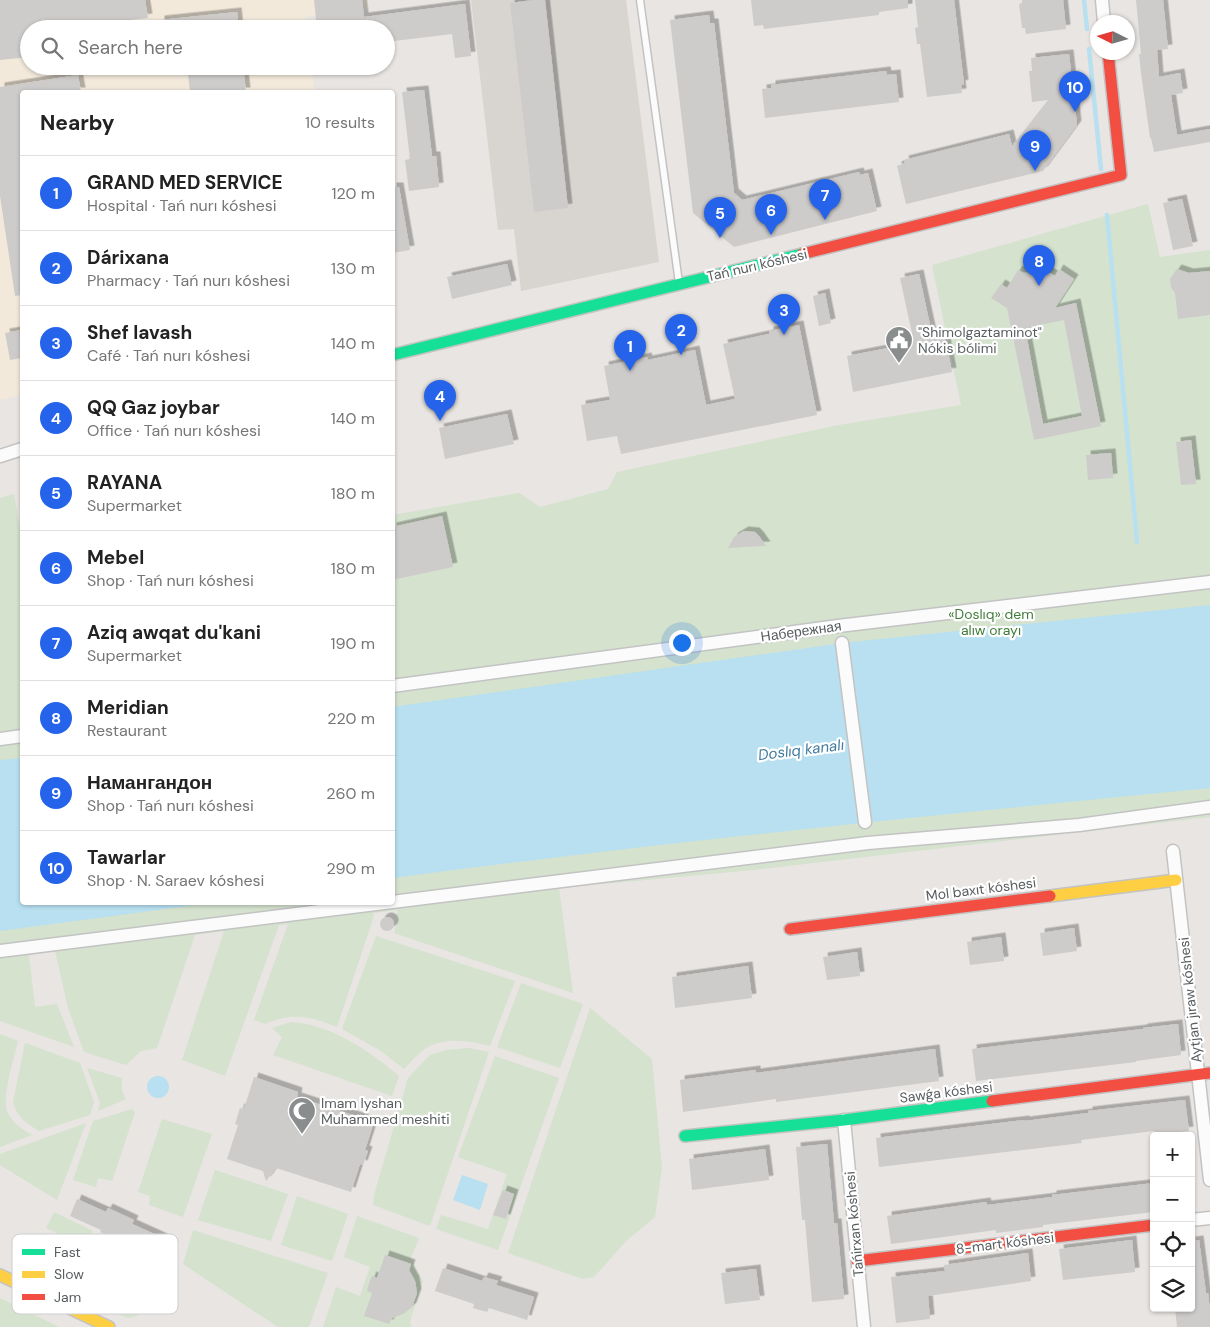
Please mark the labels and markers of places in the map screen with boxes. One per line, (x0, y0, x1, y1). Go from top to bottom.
pin: 10 (1059, 71, 1091, 112)
pin: 9 (1019, 130, 1051, 171)
pin: 7 (809, 179, 841, 220)
pin: 6 (755, 194, 787, 235)
pin: 5 (704, 197, 736, 238)
pin: 8 (1023, 245, 1055, 286)
pin: 3 (768, 294, 800, 335)
pin: 2 (665, 314, 697, 355)
place label: "Shimolgaztaminot" Nókis bólimi (918, 323, 1042, 357)
public building icon: "Shimolgaztaminot" Nókis bólimi (884, 325, 914, 364)
pin: 1 (614, 330, 646, 371)
pin: 4 (424, 380, 456, 421)
place label: Imam Iyshan Muhammed meshiti (321, 1094, 450, 1128)
mosque icon: Imam Iyshan Muhammed meshiti (287, 1096, 317, 1135)

